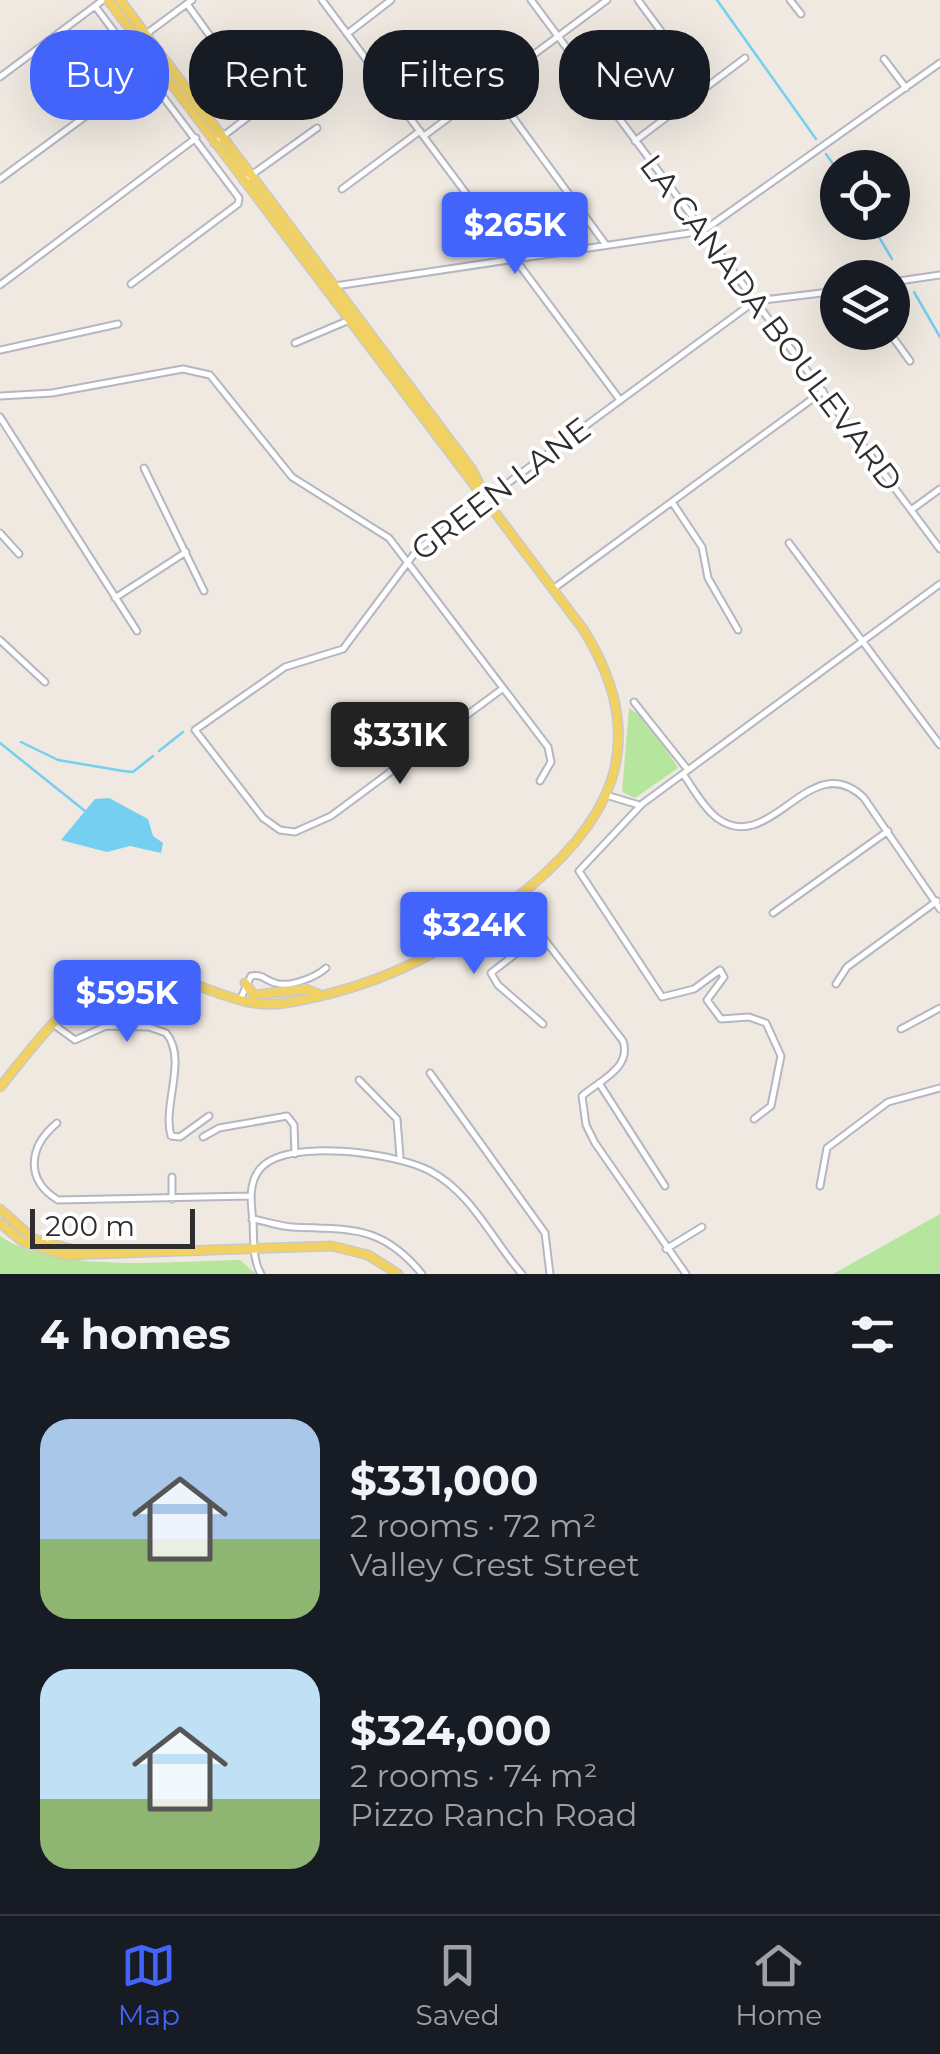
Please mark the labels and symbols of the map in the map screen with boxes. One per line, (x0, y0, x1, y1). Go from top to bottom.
street label: LA CANADA BOULEVARD (632, 147, 911, 499)
pin: $265K (445, 192, 585, 277)
street label: GREEN LANE (403, 409, 598, 569)
pin: $331K (330, 702, 470, 787)
pin: $324K (404, 892, 544, 977)
pin: $595K (57, 960, 197, 1045)
scale bar (30, 1204, 195, 1248)

